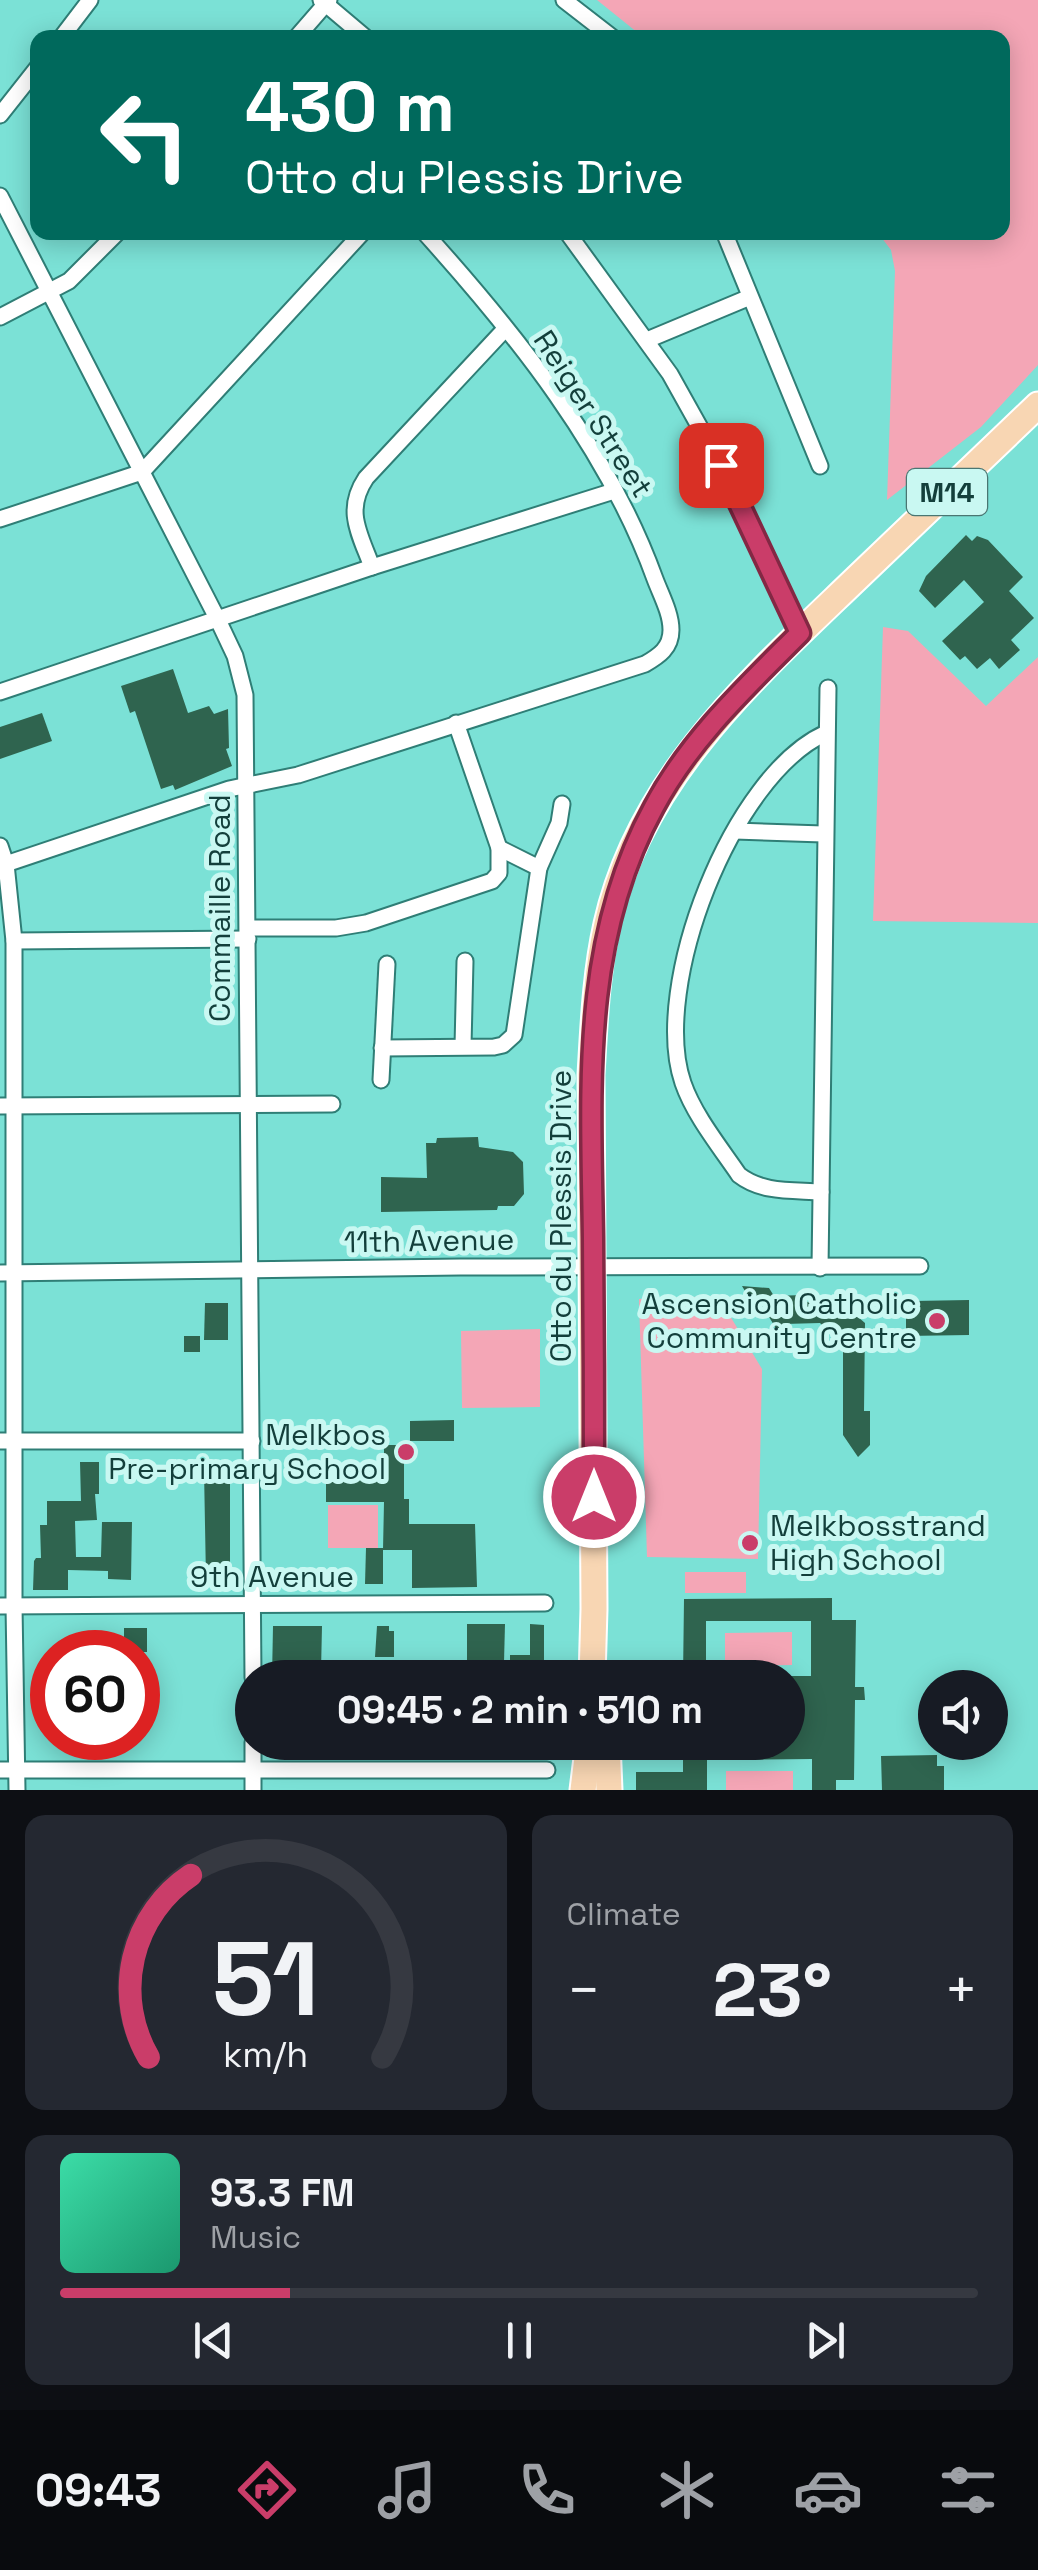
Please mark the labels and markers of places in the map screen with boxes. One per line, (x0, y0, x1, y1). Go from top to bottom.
pin (679, 423, 764, 508)
place label: Ascension Catholic Community Centre (641, 1284, 917, 1357)
marker: Ascension Catholic Community Centre (926, 1310, 948, 1332)
place label: Melkbos Pre-primary School (108, 1415, 386, 1488)
marker: Melkbos Pre-primary School (395, 1441, 417, 1463)
place label: Melkbosstrand High School (770, 1506, 986, 1579)
marker: Melkbosstrand High School (739, 1532, 761, 1554)

